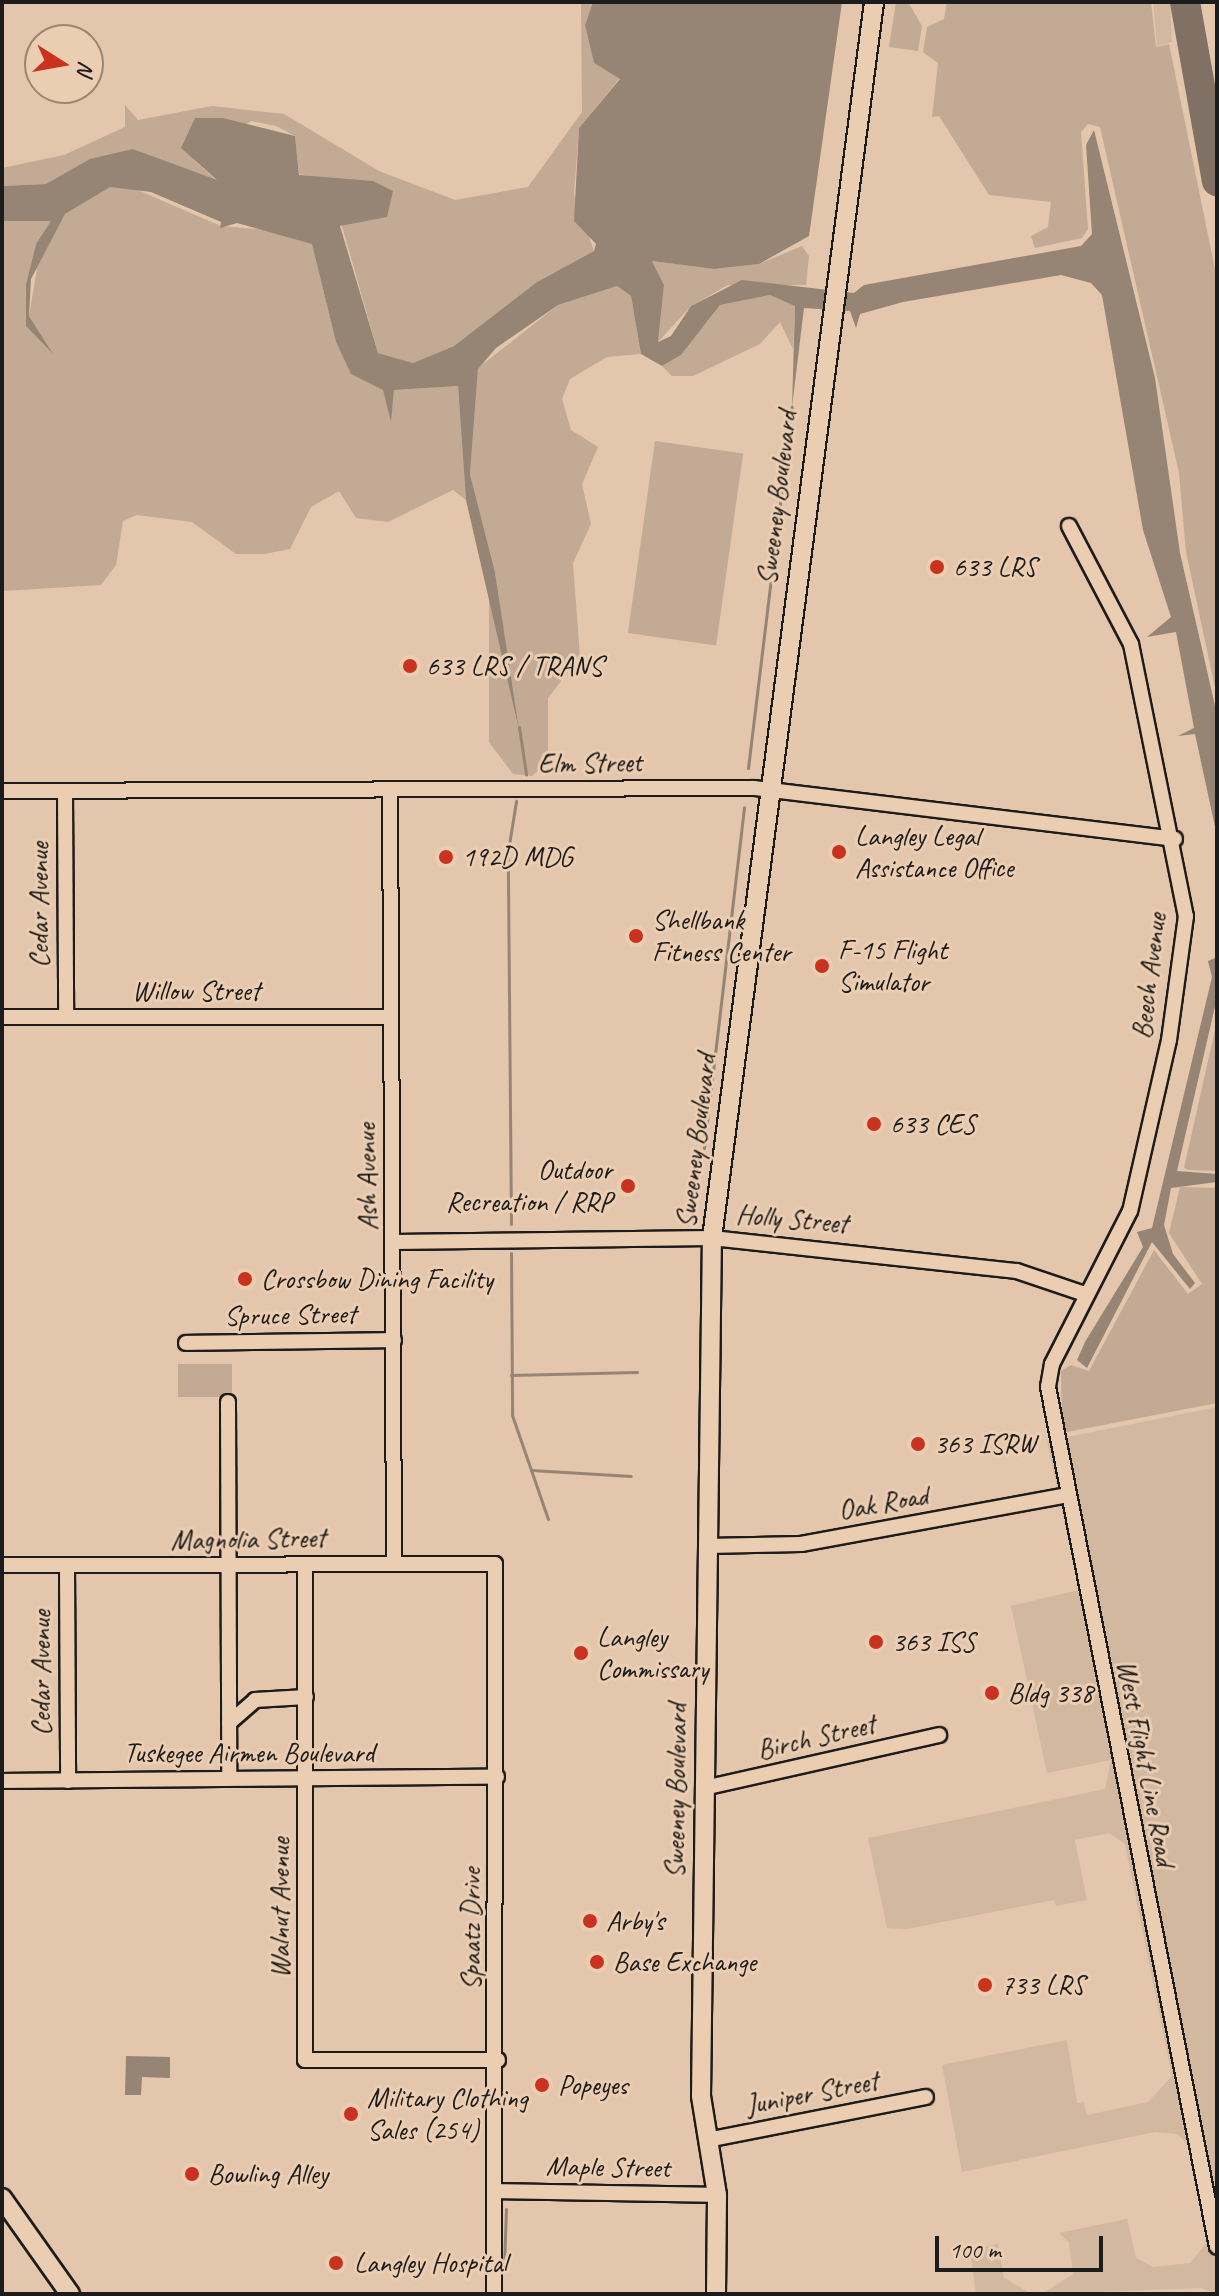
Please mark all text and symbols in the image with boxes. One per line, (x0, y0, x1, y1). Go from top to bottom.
north arrow (24, 24, 104, 104)
text: N (71, 59, 101, 78)
street label: Sweeney Boulevard (750, 409, 804, 587)
place label: 633 LRS (953, 550, 1036, 584)
marker: 633 LRS (928, 558, 946, 576)
place label: 633 LRS / TRANS (426, 649, 602, 683)
marker: 633 LRS / TRANS (401, 657, 419, 675)
street label: Elm Street (537, 745, 643, 781)
place label: Langley Legal Assistance Office (855, 819, 1013, 885)
place label: 192D MDG (462, 840, 573, 874)
street label: Cedar Avenue (22, 842, 56, 968)
marker: Langley Legal Assistance Office (830, 843, 848, 861)
marker: 192D MDG (437, 848, 455, 866)
place label: Shellbank Fitness Center (652, 903, 790, 969)
street label: Beech Avenue (1125, 911, 1173, 1041)
marker: Shellbank Fitness Center (627, 927, 645, 945)
place label: F-15 Flight Simulator (838, 933, 947, 999)
marker: F-15 Flight Simulator (813, 957, 831, 975)
street label: Willow Street (132, 974, 260, 1008)
street label: Sweeney Boulevard (669, 1052, 723, 1230)
place label: 633 CES (890, 1107, 975, 1141)
marker: 633 CES (865, 1115, 883, 1133)
street label: Ash Avenue (349, 1123, 385, 1231)
place label: Outdoor Recreation / RRP (446, 1153, 612, 1219)
marker: Outdoor Recreation / RRP (619, 1177, 637, 1195)
street label: Holly Street (735, 1197, 849, 1241)
place label: Crossbow Dining Facility (261, 1262, 494, 1296)
marker: Crossbow Dining Facility (236, 1270, 254, 1288)
street label: Spruce Street (224, 1297, 356, 1333)
place label: 363 ISRW (934, 1427, 1036, 1461)
marker: 363 ISRW (909, 1435, 927, 1453)
street label: Oak Road (836, 1479, 930, 1527)
street label: Magnolia Street (170, 1521, 326, 1557)
street label: Cedar Avenue (24, 1610, 58, 1736)
place label: Langley Commissary (597, 1620, 708, 1686)
place label: 363 ISS (892, 1625, 975, 1659)
marker: 363 ISS (867, 1633, 885, 1651)
marker: Langley Commissary (572, 1644, 590, 1662)
street label: West Flight Line Road (1109, 1657, 1183, 1869)
place label: Bldg 338 (1008, 1676, 1093, 1710)
marker: Bldg 338 (983, 1684, 1001, 1702)
street label: Sweeney Boulevard (658, 1703, 694, 1879)
street label: Birch Street (754, 1707, 878, 1767)
street label: Tuskegee Airmen Boulevard (124, 1736, 374, 1770)
street label: Walnut Avenue (263, 1838, 297, 1978)
street label: Spaatz Drive (454, 1868, 488, 1990)
place label: Arby's (606, 1904, 664, 1938)
marker: Arby's (581, 1912, 599, 1930)
place label: Base Exchange (613, 1945, 756, 1979)
marker: Base Exchange (588, 1953, 606, 1971)
place label: 733 LRS (1001, 1968, 1084, 2002)
marker: 733 LRS (976, 1976, 994, 1994)
street label: Juniper Street (743, 2064, 881, 2122)
place label: Popeyes (558, 2068, 628, 2102)
marker: Popeyes (533, 2076, 551, 2094)
place label: Military Clothing Sales (254) (367, 2081, 528, 2147)
marker: Military Clothing Sales (254) (342, 2105, 360, 2123)
street label: Maple Street (545, 2149, 671, 2185)
place label: Bowling Alley (208, 2157, 328, 2191)
marker: Bowling Alley (183, 2165, 201, 2183)
scale bar (939, 2220, 1107, 2270)
text: 100 m (949, 2235, 1001, 2265)
place label: Langley Hospital (354, 2246, 507, 2280)
marker: Langley Hospital (325, 2252, 347, 2274)

